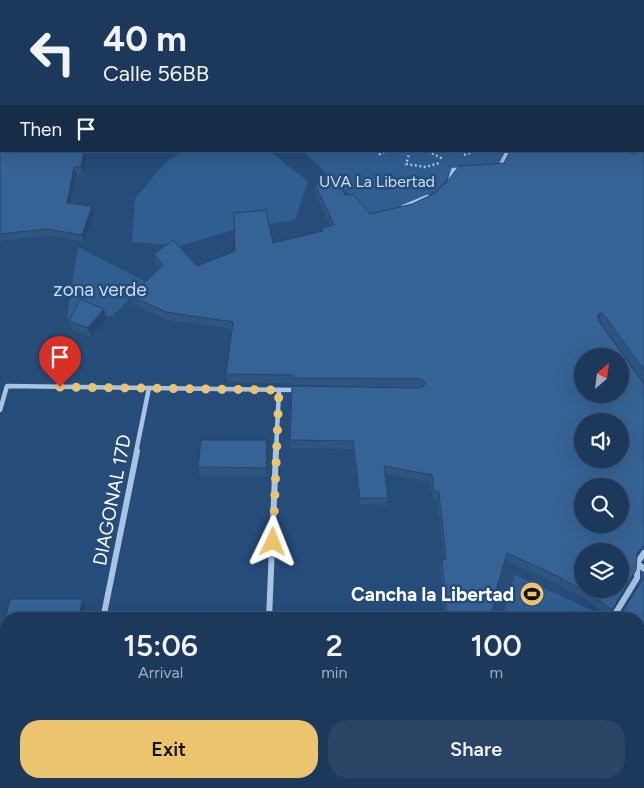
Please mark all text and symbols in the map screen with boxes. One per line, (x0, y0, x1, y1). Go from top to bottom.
text: 40 m (103, 18, 187, 60)
icon: left (20, 20, 85, 85)
text: Calle 56BB (103, 60, 209, 87)
icon: arrive (72, 115, 100, 143)
text: Then (20, 118, 62, 141)
park label: UVA La Libertad (319, 172, 435, 191)
park label: zona verde (53, 278, 147, 301)
pin (39, 336, 81, 387)
icon: arrive (46, 343, 74, 371)
north arrow (574, 348, 629, 402)
map controls (574, 348, 629, 598)
button: sound (574, 413, 629, 468)
street label: DIAGONAL 17D (88, 432, 136, 568)
button: search (574, 478, 629, 533)
position arrow (246, 515, 298, 567)
button: layers (574, 543, 629, 598)
sports icon: Cancha la Libertad (519, 581, 545, 607)
place label: Cancha la Libertad (351, 583, 514, 606)
text: 15:06 (123, 627, 198, 664)
text: 2 (326, 627, 343, 664)
text: 100 (471, 627, 522, 664)
text: Arrival (138, 663, 183, 682)
text: min (321, 663, 347, 682)
text: m (489, 663, 503, 682)
button: Exit (20, 720, 318, 778)
button: Share (328, 720, 625, 778)

